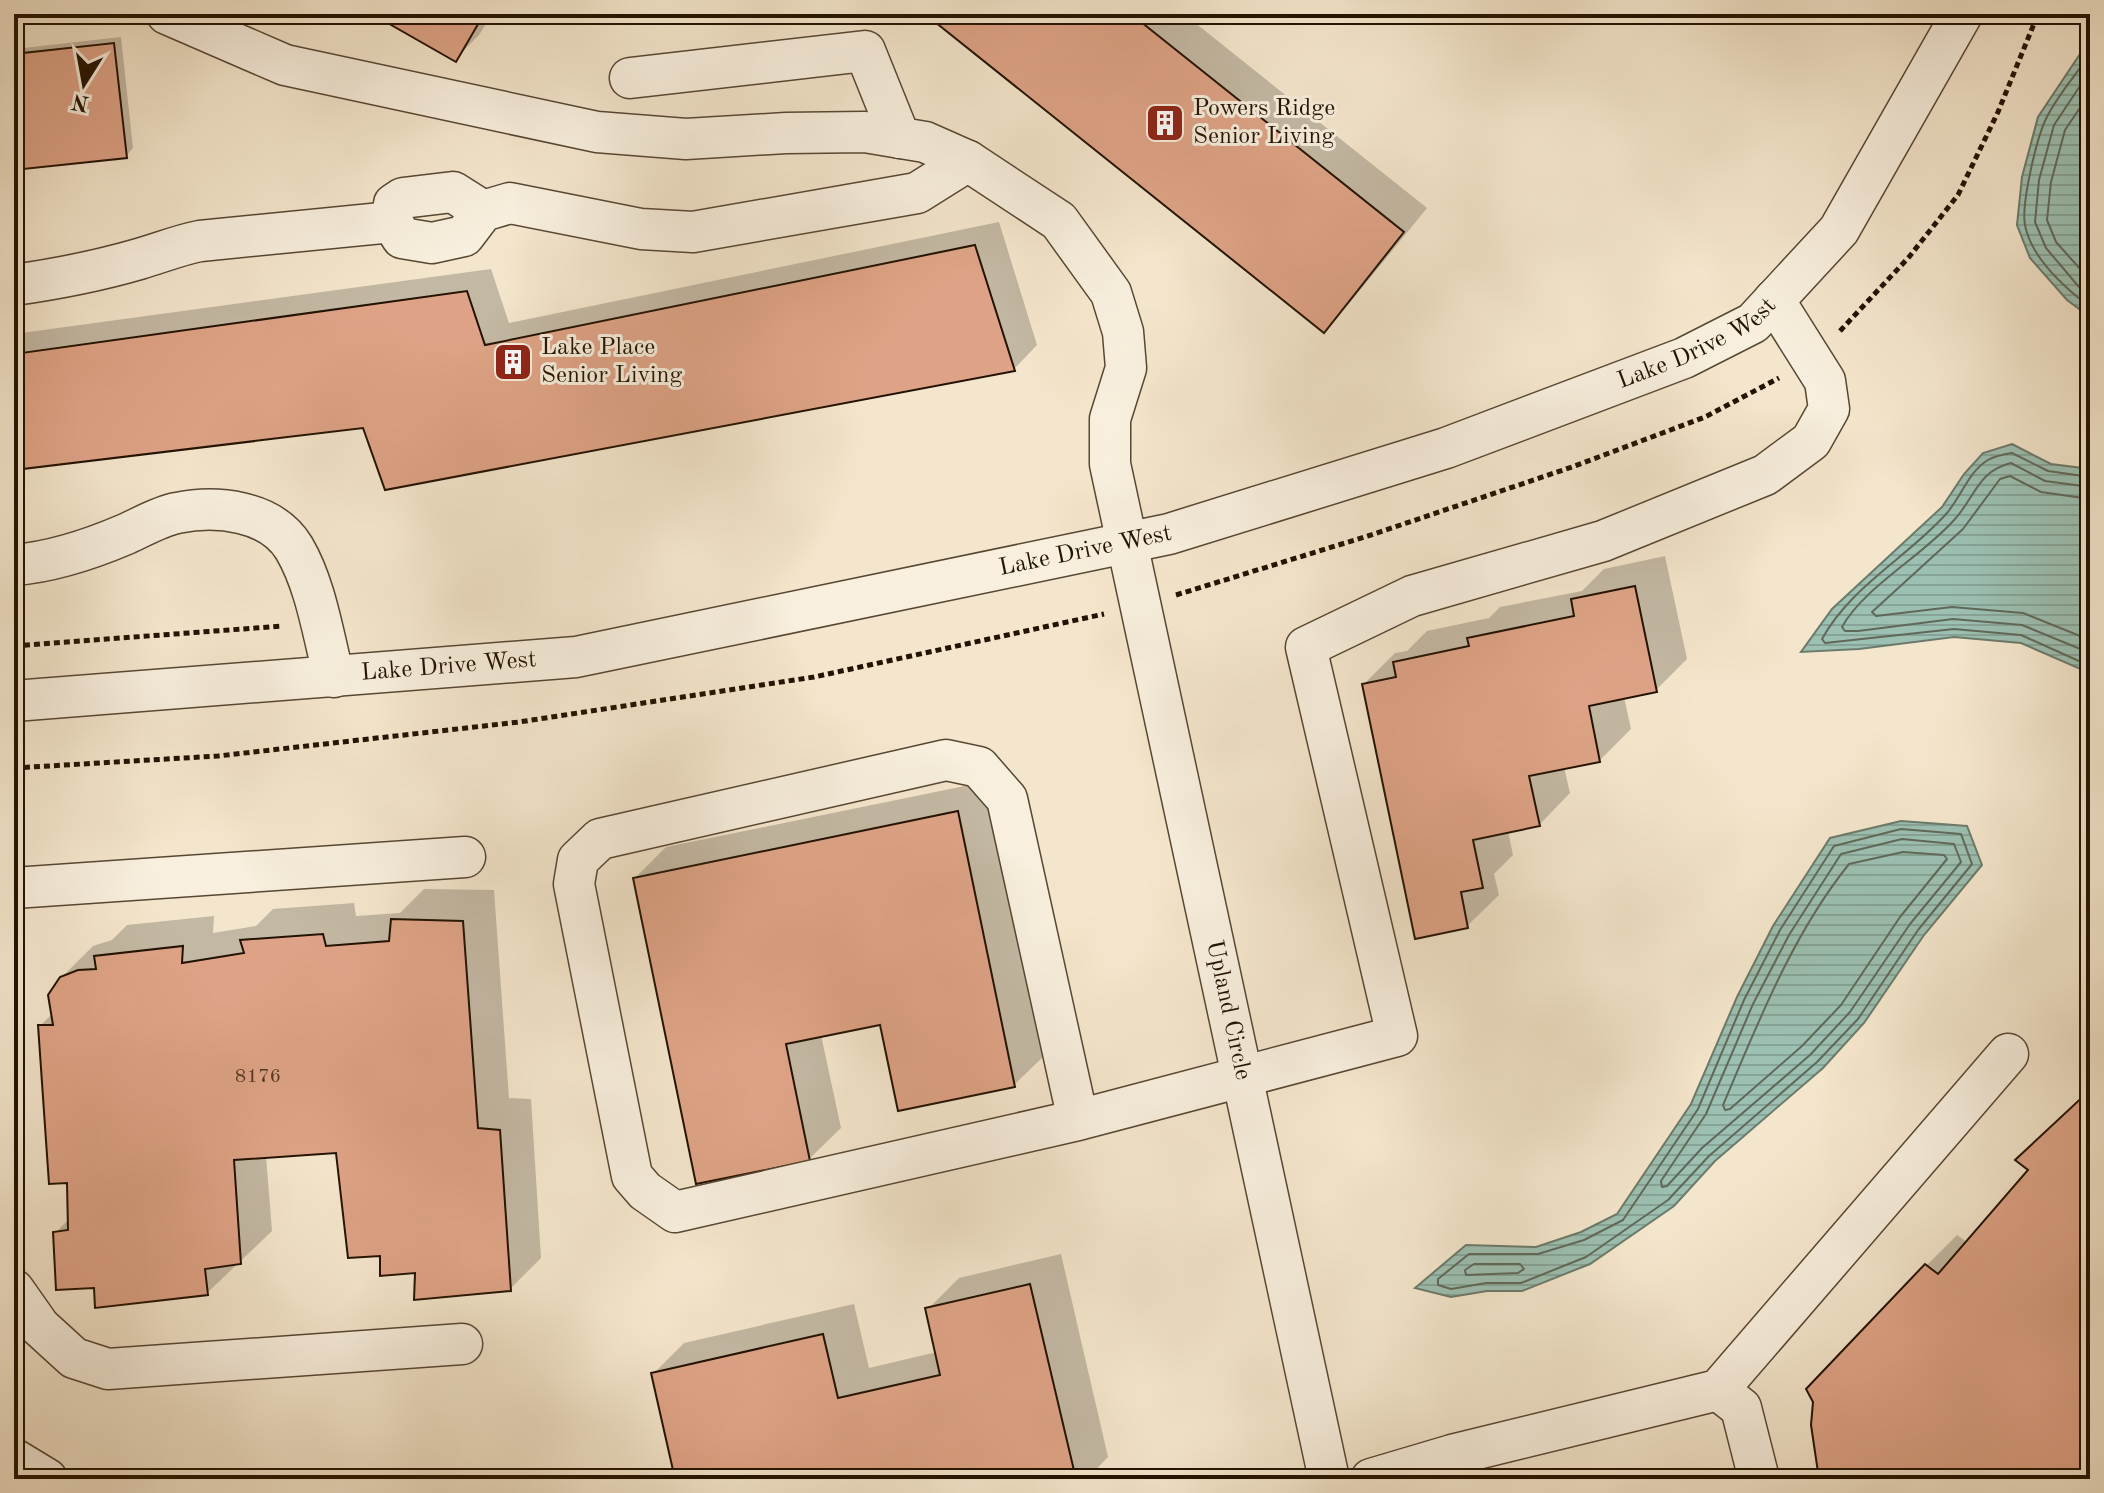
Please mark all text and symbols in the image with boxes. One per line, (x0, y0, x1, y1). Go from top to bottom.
north arrow (44, 44, 124, 124)
text: N (70, 89, 91, 114)
place label: Powers Ridge Senior Living (1193, 97, 1335, 149)
building icon: Powers Ridge Senior Living (1144, 102, 1186, 144)
street label: Lake Drive West (1615, 294, 1781, 394)
place label: Lake Place Senior Living (541, 336, 683, 388)
building icon: Lake Place Senior Living (492, 341, 534, 383)
street label: Lake Drive West (997, 522, 1174, 581)
street label: Lake Drive West (360, 648, 537, 686)
street label: Upland Circle (1201, 938, 1255, 1082)
house number: 8176 (235, 1067, 281, 1087)

